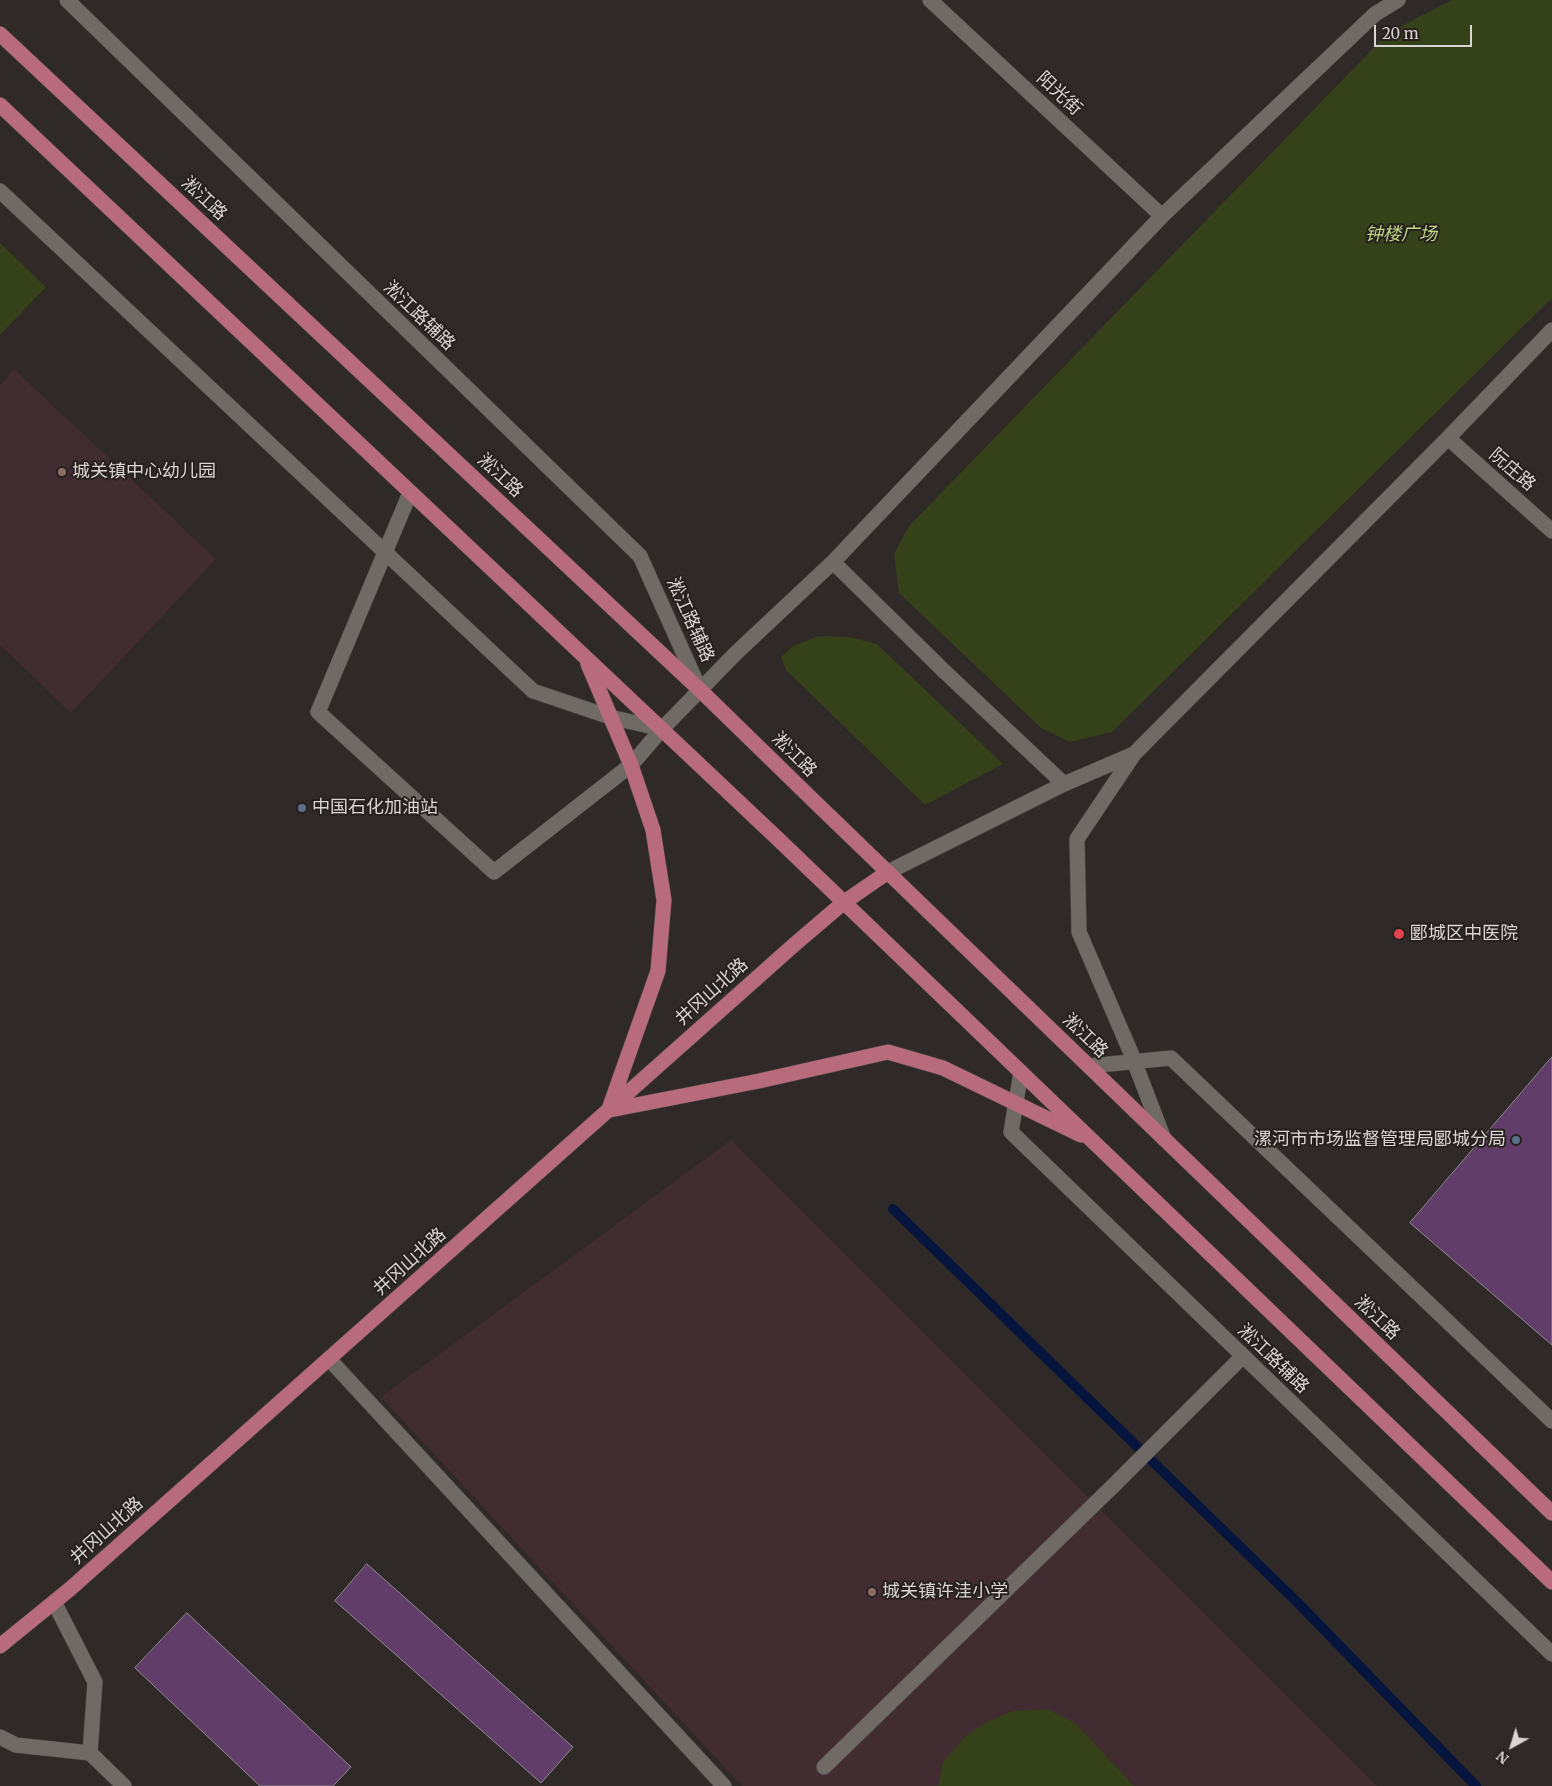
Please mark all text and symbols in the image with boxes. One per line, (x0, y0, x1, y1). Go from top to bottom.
scale bar (1377, 15, 1474, 47)
text: 20 m (1382, 24, 1419, 43)
street label: 阳光街 (1032, 68, 1086, 120)
street label: 淞江路 (177, 173, 231, 225)
park label: 钟楼广场 (1365, 224, 1437, 246)
street label: 淞江路辅路 (379, 277, 459, 355)
street label: 阮庄路 (1485, 444, 1539, 496)
street label: 淞江路 (473, 450, 527, 502)
place label: 城关镇中心幼儿园 (72, 461, 216, 483)
marker: 城关镇中心幼儿园 (56, 466, 68, 478)
street label: 淞江路辅路 (662, 574, 718, 666)
street label: 淞江路 (767, 728, 821, 782)
place label: 中国石化加油站 (312, 797, 438, 819)
marker: 中国石化加油站 (296, 802, 308, 814)
place label: 郾城区中医院 (1410, 923, 1518, 945)
marker: 郾城区中医院 (1392, 927, 1406, 941)
street label: 井冈山北路 (671, 954, 753, 1030)
street label: 淞江路 (1058, 1009, 1112, 1063)
place label: 漯河市市场监督管理局郾城分局 (1254, 1129, 1506, 1151)
marker: 漯河市市场监督管理局郾城分局 (1510, 1134, 1522, 1146)
street label: 井冈山北路 (369, 1224, 451, 1300)
street label: 淞江路 (1350, 1291, 1404, 1345)
street label: 淞江路辅路 (1233, 1320, 1313, 1398)
street label: 井冈山北路 (66, 1493, 148, 1569)
place label: 城关镇许洼小学 (882, 1581, 1008, 1603)
marker: 城关镇许洼小学 (866, 1586, 878, 1598)
north arrow (1487, 1721, 1537, 1771)
text: N (1493, 1747, 1513, 1768)

